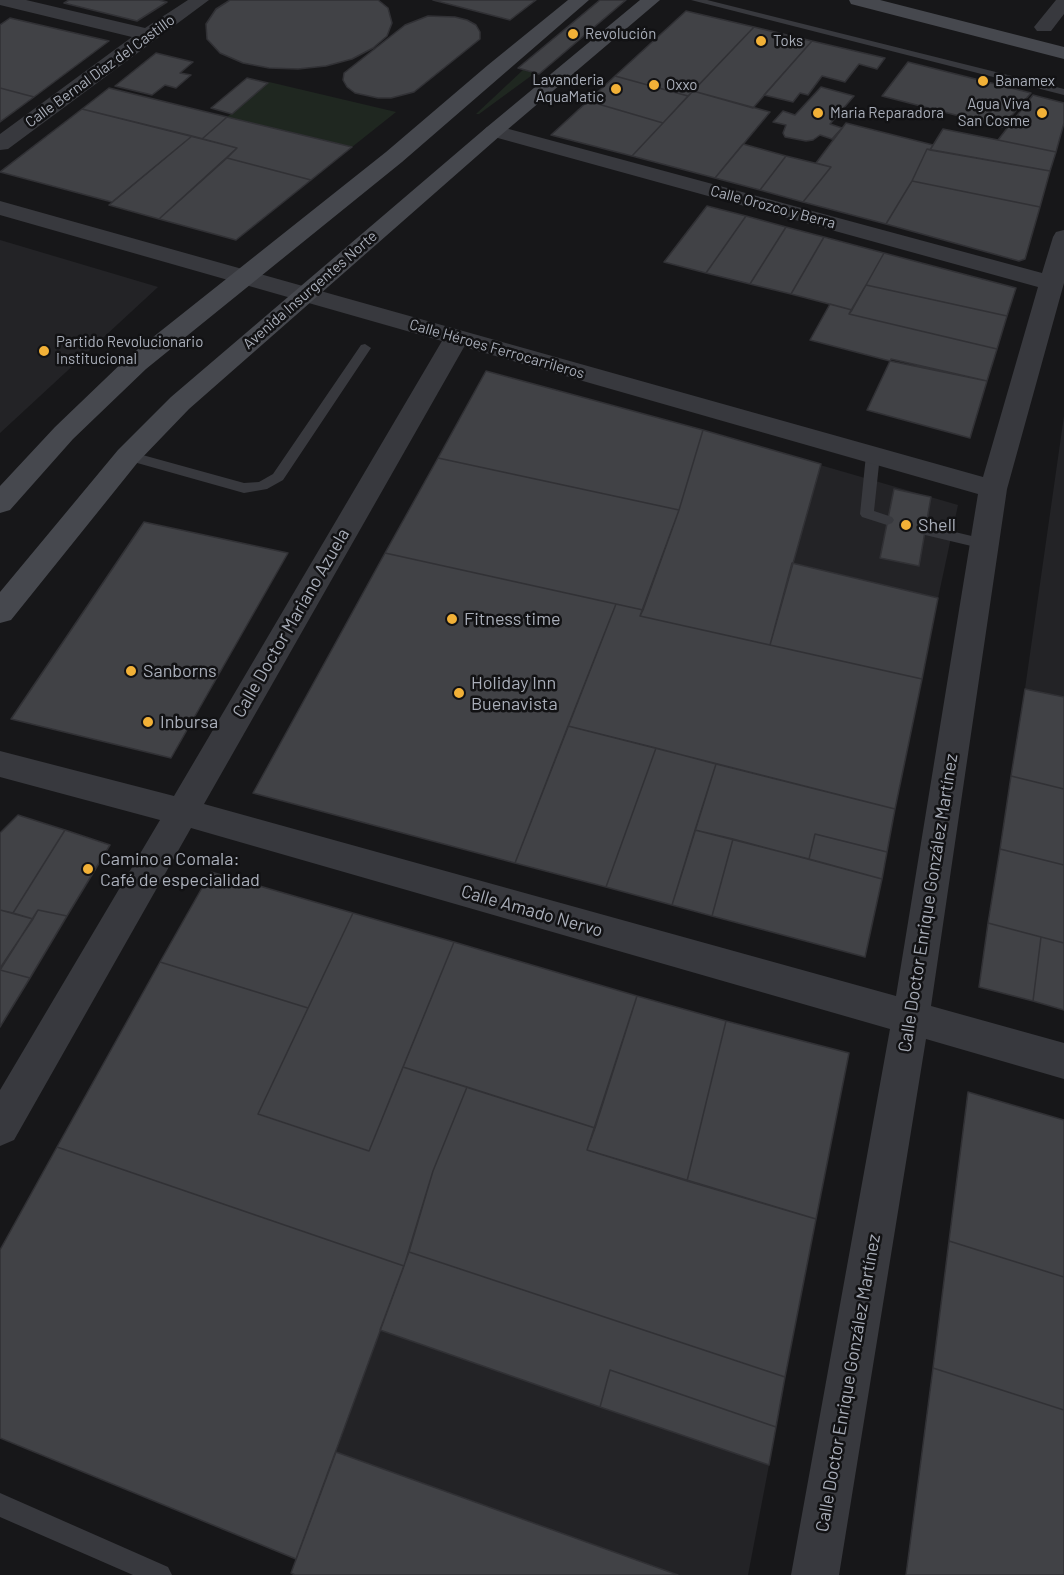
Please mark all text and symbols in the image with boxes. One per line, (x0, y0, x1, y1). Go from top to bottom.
street label: Calle Bernal Díaz del Castillo (22, 11, 178, 131)
place label: Revolución (585, 25, 656, 43)
marker: Revolución (566, 27, 580, 41)
place label: Toks (773, 32, 803, 50)
marker: Toks (754, 34, 768, 48)
place label: Lavanderia AquaMatic (532, 71, 604, 106)
place label: Banamex (995, 72, 1055, 90)
marker: Banamex (976, 74, 990, 88)
place label: Oxxo (666, 76, 697, 94)
marker: Oxxo (647, 78, 661, 92)
marker: Lavanderia AquaMatic (609, 82, 623, 96)
place label: Agua Viva San Cosme (958, 95, 1030, 130)
place label: Maria Reparadora (830, 104, 944, 122)
marker: Maria Reparadora (811, 106, 825, 120)
marker: Agua Viva San Cosme (1035, 106, 1049, 120)
street label: Calle Orozco y Berra (708, 182, 838, 232)
street label: Avenida Insurgentes Norte (239, 227, 381, 353)
street label: Calle Héroes Ferrocarrileros (407, 315, 587, 383)
place label: Partido Revolucionario Institucional (56, 333, 203, 368)
marker: Partido Revolucionario Institucional (37, 344, 51, 358)
place label: Shell (918, 514, 956, 536)
marker: Shell (899, 518, 913, 532)
street label: Calle Doctor Mariano Azuela (228, 525, 354, 721)
place label: Fitness time (464, 608, 561, 630)
marker: Fitness time (445, 612, 459, 626)
place label: Sanborns (143, 660, 217, 682)
marker: Sanborns (124, 664, 138, 678)
place label: Holiday Inn Buenavista (471, 672, 558, 714)
marker: Holiday Inn Buenavista (452, 686, 466, 700)
place label: Inbursa (160, 711, 218, 733)
marker: Inbursa (141, 715, 155, 729)
street label: Calle Doctor Enrique González Martínez (894, 752, 962, 1054)
place label: Camino a Comala: Café de especialidad (100, 848, 260, 890)
marker: Camino a Comala: Café de especialidad (81, 862, 95, 876)
street label: Calle Amado Nervo (459, 880, 605, 942)
street label: Calle Doctor Enrique González Martínez (811, 1232, 885, 1534)

